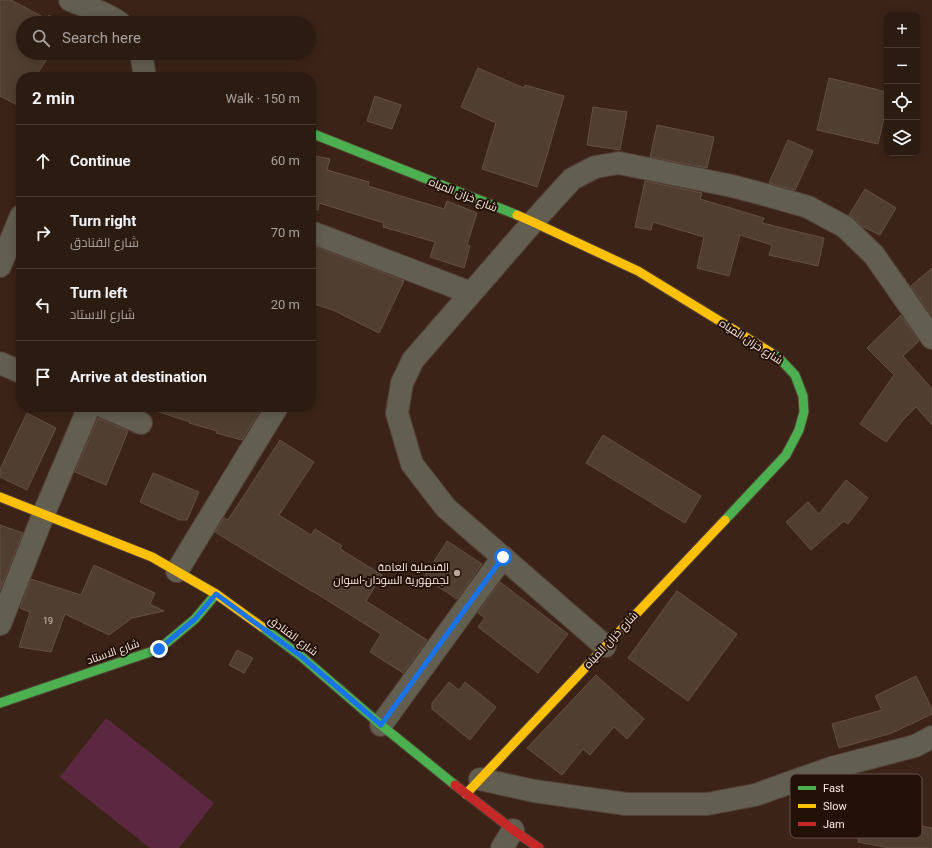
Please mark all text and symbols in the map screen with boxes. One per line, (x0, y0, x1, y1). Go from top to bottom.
map controls (884, 12, 920, 156)
button: + (884, 12, 920, 48)
search box (16, 16, 316, 60)
icon: search (30, 27, 52, 49)
text: Search here (62, 29, 141, 47)
button: − (884, 48, 920, 84)
button: locate (884, 84, 920, 120)
text: 2 min (32, 88, 75, 108)
text: Walk · 150 m (225, 91, 300, 106)
button: layers (884, 120, 920, 156)
icon: ahead (32, 150, 54, 172)
text: Continue (70, 152, 131, 170)
text: 60 m (271, 153, 300, 168)
street label: شارع خزان المياه (426, 175, 499, 216)
text: Turn right (70, 212, 136, 230)
icon: right (32, 222, 54, 244)
text: 70 m (271, 225, 300, 240)
text: شارع الفنادق (70, 235, 139, 250)
text: Turn left (70, 284, 127, 302)
icon: left (32, 294, 54, 316)
text: 20 m (271, 297, 300, 312)
text: شارع الاستاد (70, 307, 135, 322)
street label: شارع خزان المياه (716, 317, 785, 368)
icon: arrive (32, 366, 54, 388)
text: Arrive at destination (70, 368, 207, 386)
route start (494, 548, 512, 566)
place label: القنصلية العامة لجمهورية السودان-اسوان (333, 561, 449, 587)
marker: القنصلية العامة لجمهورية السودان-اسوان (452, 568, 462, 578)
street label: شارع خزان المياه (581, 609, 641, 672)
street label: شارع الفنادق (265, 613, 320, 660)
house number: 19 (43, 616, 53, 626)
street label: شارع الاستاد (85, 637, 141, 668)
route end (150, 640, 168, 658)
legend (790, 774, 922, 838)
text: Fast (823, 782, 845, 795)
text: Slow (823, 800, 847, 813)
text: Jam (823, 818, 845, 831)

